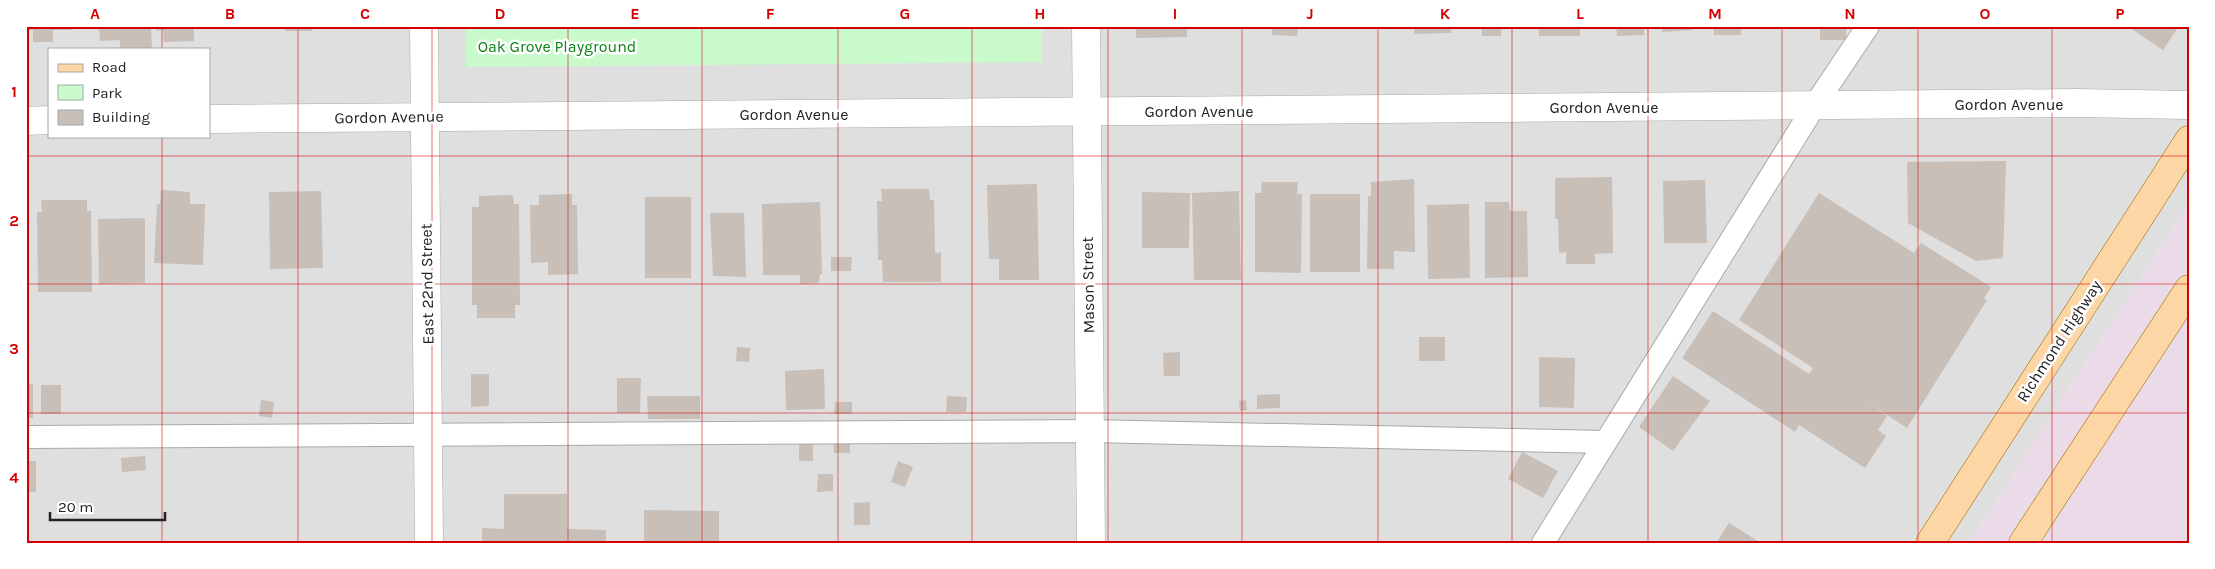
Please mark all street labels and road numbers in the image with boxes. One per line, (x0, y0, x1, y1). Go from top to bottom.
street label: Gordon Avenue (1954, 95, 2064, 114)
street label: Gordon Avenue (1549, 98, 1659, 117)
street label: Gordon Avenue (1144, 102, 1254, 121)
street label: Gordon Avenue (739, 105, 849, 124)
street label: Gordon Avenue (334, 107, 444, 127)
street label: East 22nd Street (416, 223, 438, 345)
street label: Mason Street (1078, 236, 1098, 334)
street label: Richmond Highway (2013, 276, 2106, 405)

